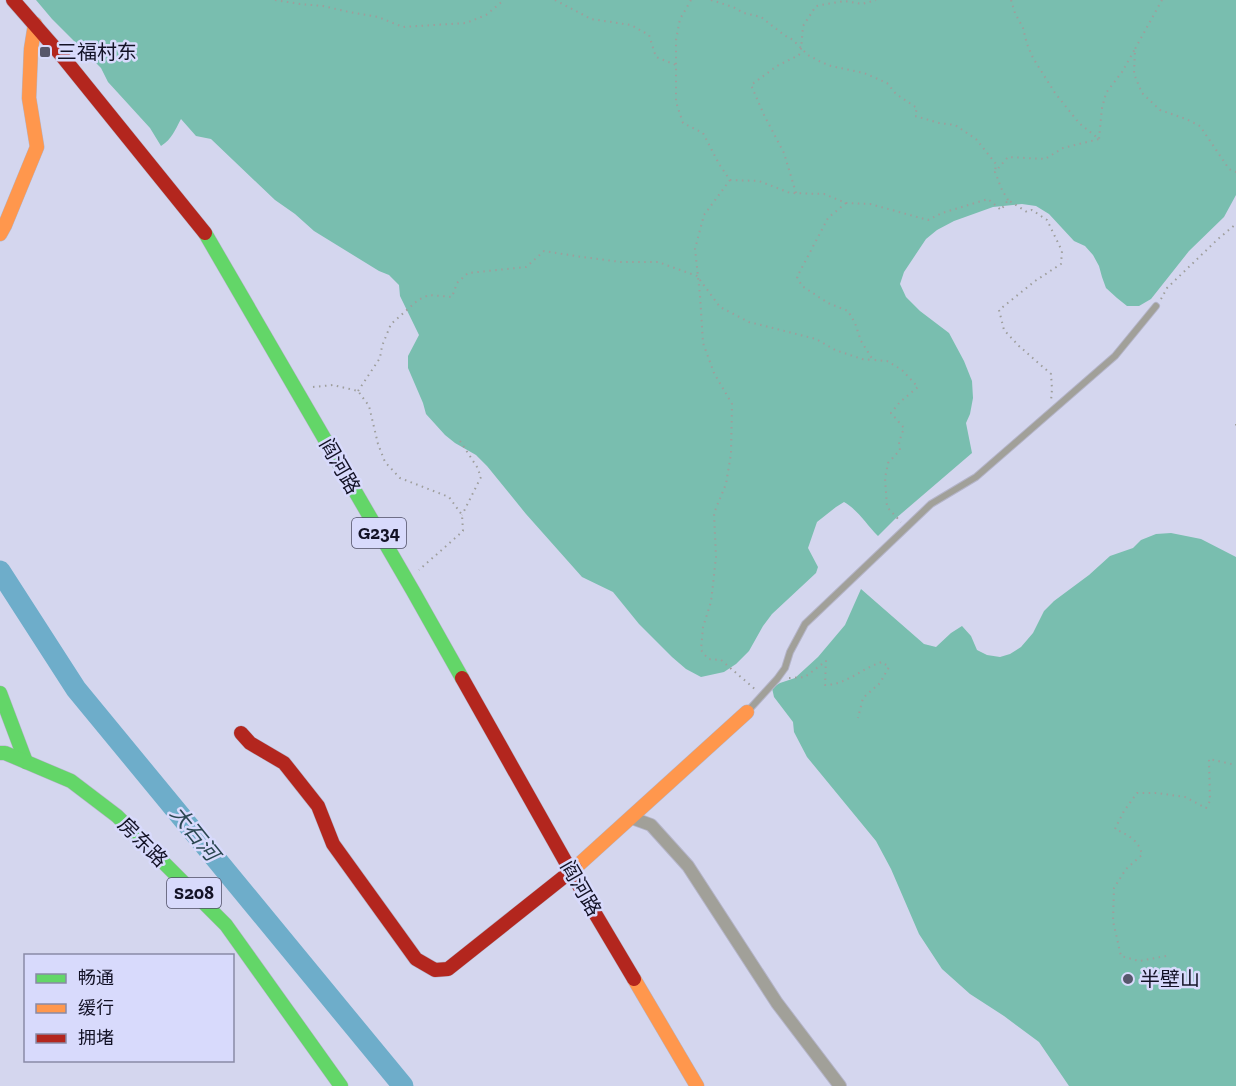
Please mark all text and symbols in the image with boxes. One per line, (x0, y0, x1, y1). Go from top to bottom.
place label: 三福村东 (57, 40, 137, 64)
marker: 三福村东 (38, 45, 52, 59)
street label: 阎河路 (315, 434, 365, 498)
road number: G234 (352, 518, 406, 548)
water label: 大石河 (165, 801, 227, 868)
street label: 房东路 (113, 812, 173, 872)
street label: 阎河路 (556, 856, 606, 920)
road number: S208 (167, 878, 221, 908)
legend (24, 954, 234, 1062)
text: 畅通 (78, 967, 114, 989)
place label: 半壁山 (1140, 967, 1200, 991)
marker: 半壁山 (1121, 972, 1135, 986)
text: 缓行 (78, 997, 114, 1019)
text: 拥堵 (78, 1027, 114, 1049)

